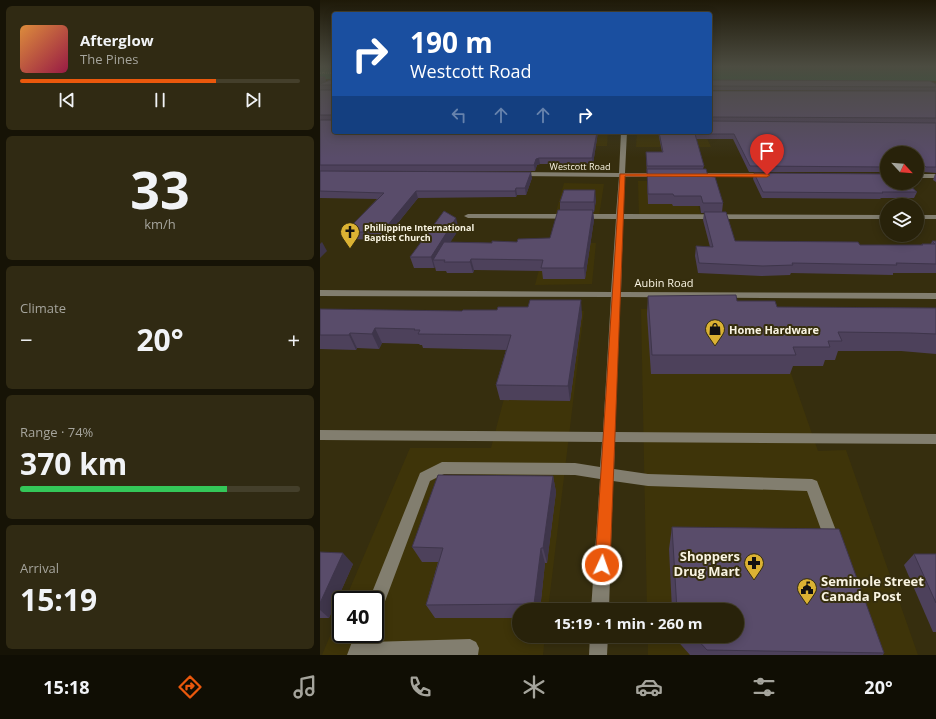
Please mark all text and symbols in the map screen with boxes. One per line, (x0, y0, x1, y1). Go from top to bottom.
text: 190 m (410, 23, 493, 61)
icon: right (344, 28, 396, 80)
text: Afterglow (80, 30, 154, 50)
text: The Pines (80, 50, 138, 68)
text: Westcott Road (410, 59, 532, 83)
icon: previous (56, 89, 78, 111)
icon: pause (149, 89, 171, 111)
icon: next (242, 89, 264, 111)
icon: left (448, 104, 470, 126)
icon: ahead (490, 104, 512, 126)
icon: ahead (532, 104, 554, 126)
icon: right (574, 104, 596, 126)
pin (750, 134, 784, 175)
icon: arrive (756, 140, 778, 162)
north arrow (880, 146, 924, 190)
map controls (880, 146, 924, 242)
text: 33 (130, 153, 190, 224)
street label: Westcott Road (550, 160, 610, 173)
button: layers (880, 198, 924, 242)
text: km/h (144, 215, 176, 233)
church icon: Phillippine International Baptist Church (339, 221, 361, 249)
place label: Phillippine International Baptist Church (364, 221, 474, 244)
street label: Aubin Road (634, 275, 694, 290)
text: Climate (20, 299, 66, 317)
shop icon: Home Hardware (704, 318, 726, 346)
text: 20° (136, 319, 184, 360)
place label: Home Hardware (729, 322, 819, 337)
text: − (20, 324, 33, 354)
text: + (287, 324, 300, 354)
text: Range · 74% (20, 423, 93, 441)
text: 370 km (20, 443, 127, 484)
position arrow (581, 544, 623, 586)
place label: Shoppers Drug Mart (674, 547, 740, 580)
pharmacy icon: Shoppers Drug Mart (743, 552, 765, 580)
text: Arrival (20, 559, 59, 577)
place label: Seminole Street Canada Post (821, 572, 924, 605)
public building icon: Seminole Street Canada Post (796, 577, 818, 605)
text: 15:19 (20, 579, 97, 620)
speed limit sign: 40 (332, 591, 384, 643)
text: 15:19 · 1 min · 260 m (554, 613, 702, 633)
icon: directions (176, 673, 204, 701)
icon: music (291, 673, 319, 701)
icon: phone (406, 673, 434, 701)
icon: climate (520, 673, 548, 701)
icon: car (635, 673, 663, 701)
icon: filters (750, 673, 778, 701)
text: 15:18 (43, 675, 90, 699)
text: 20° (864, 675, 893, 699)

